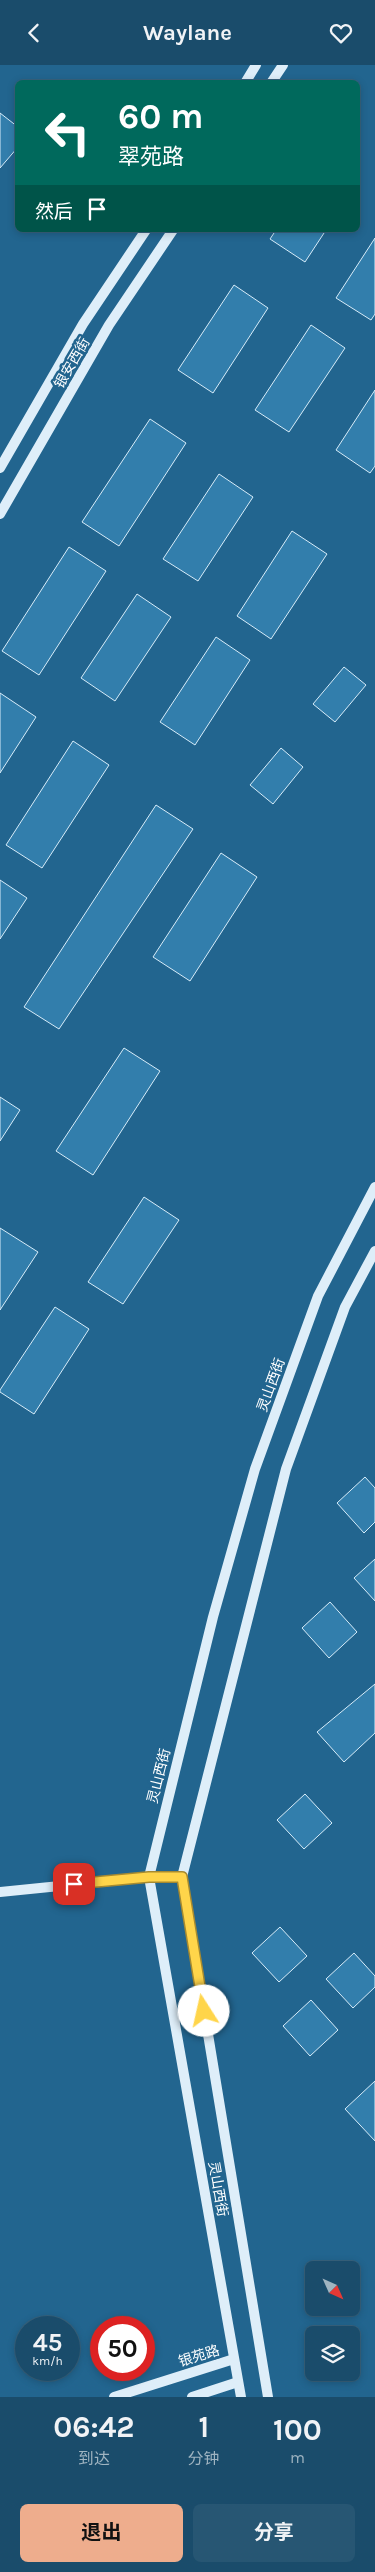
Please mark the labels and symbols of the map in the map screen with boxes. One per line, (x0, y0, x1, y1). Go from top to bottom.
street label: 银安西街 (51, 335, 93, 391)
street label: 灵山西街 (253, 1356, 289, 1414)
street label: 灵山西街 (144, 1747, 174, 1805)
pin (53, 1863, 95, 1905)
position arrow (177, 1984, 229, 2036)
street label: 灵山西街 (205, 2160, 231, 2218)
north arrow (305, 2261, 360, 2316)
speed limit sign: 50 (90, 2316, 155, 2381)
street label: 银苑路 (176, 2342, 222, 2370)

